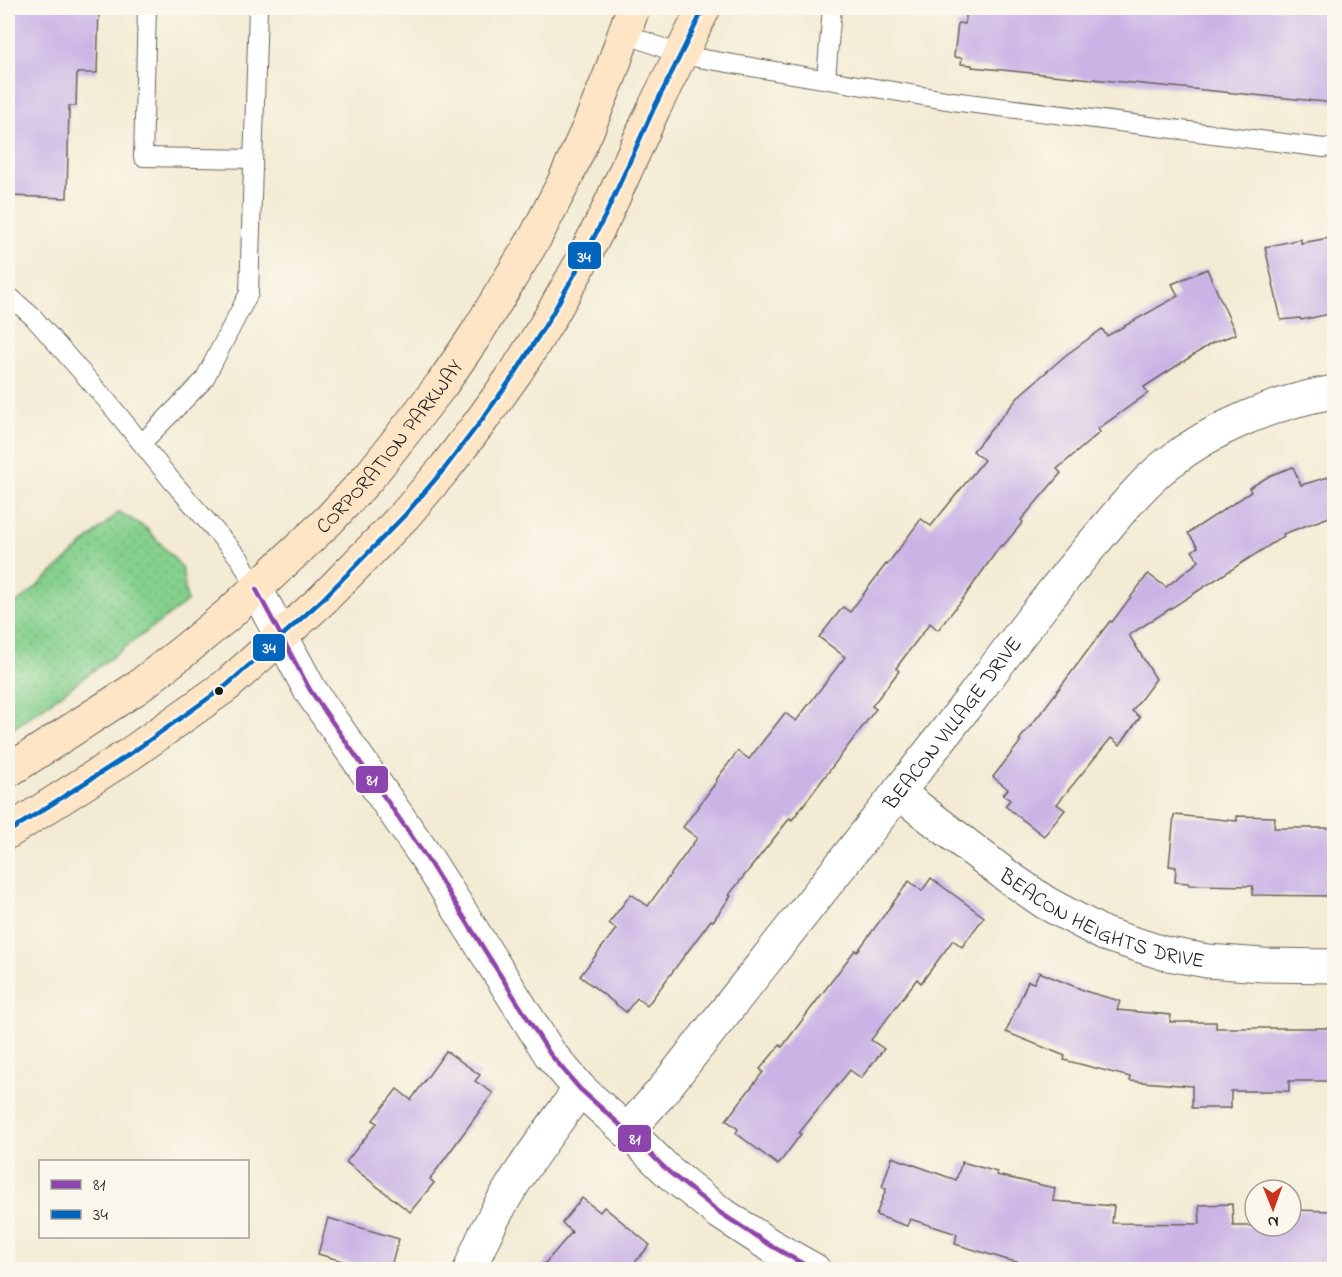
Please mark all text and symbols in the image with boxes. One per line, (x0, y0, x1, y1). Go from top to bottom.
line badge: 34 (567, 241, 602, 270)
text: 34 (576, 246, 591, 270)
street label: CORPORATION PARKWAY (310, 354, 472, 542)
street label: BEACON VILLAGE DRIVE (876, 631, 1030, 818)
line badge: 34 (252, 633, 286, 662)
text: 34 (261, 637, 276, 661)
unlabelled marker (213, 685, 225, 697)
line badge: 81 (355, 765, 389, 794)
text: 81 (365, 769, 378, 793)
street label: BEACON HEIGHTS DRIVE (992, 861, 1207, 977)
line badge: 81 (617, 1124, 652, 1153)
text: 81 (628, 1128, 641, 1152)
legend (39, 1160, 249, 1238)
text: 81 (93, 1173, 106, 1199)
north arrow (1243, 1178, 1303, 1238)
text: 34 (93, 1203, 108, 1229)
text: N (1267, 1209, 1279, 1233)

